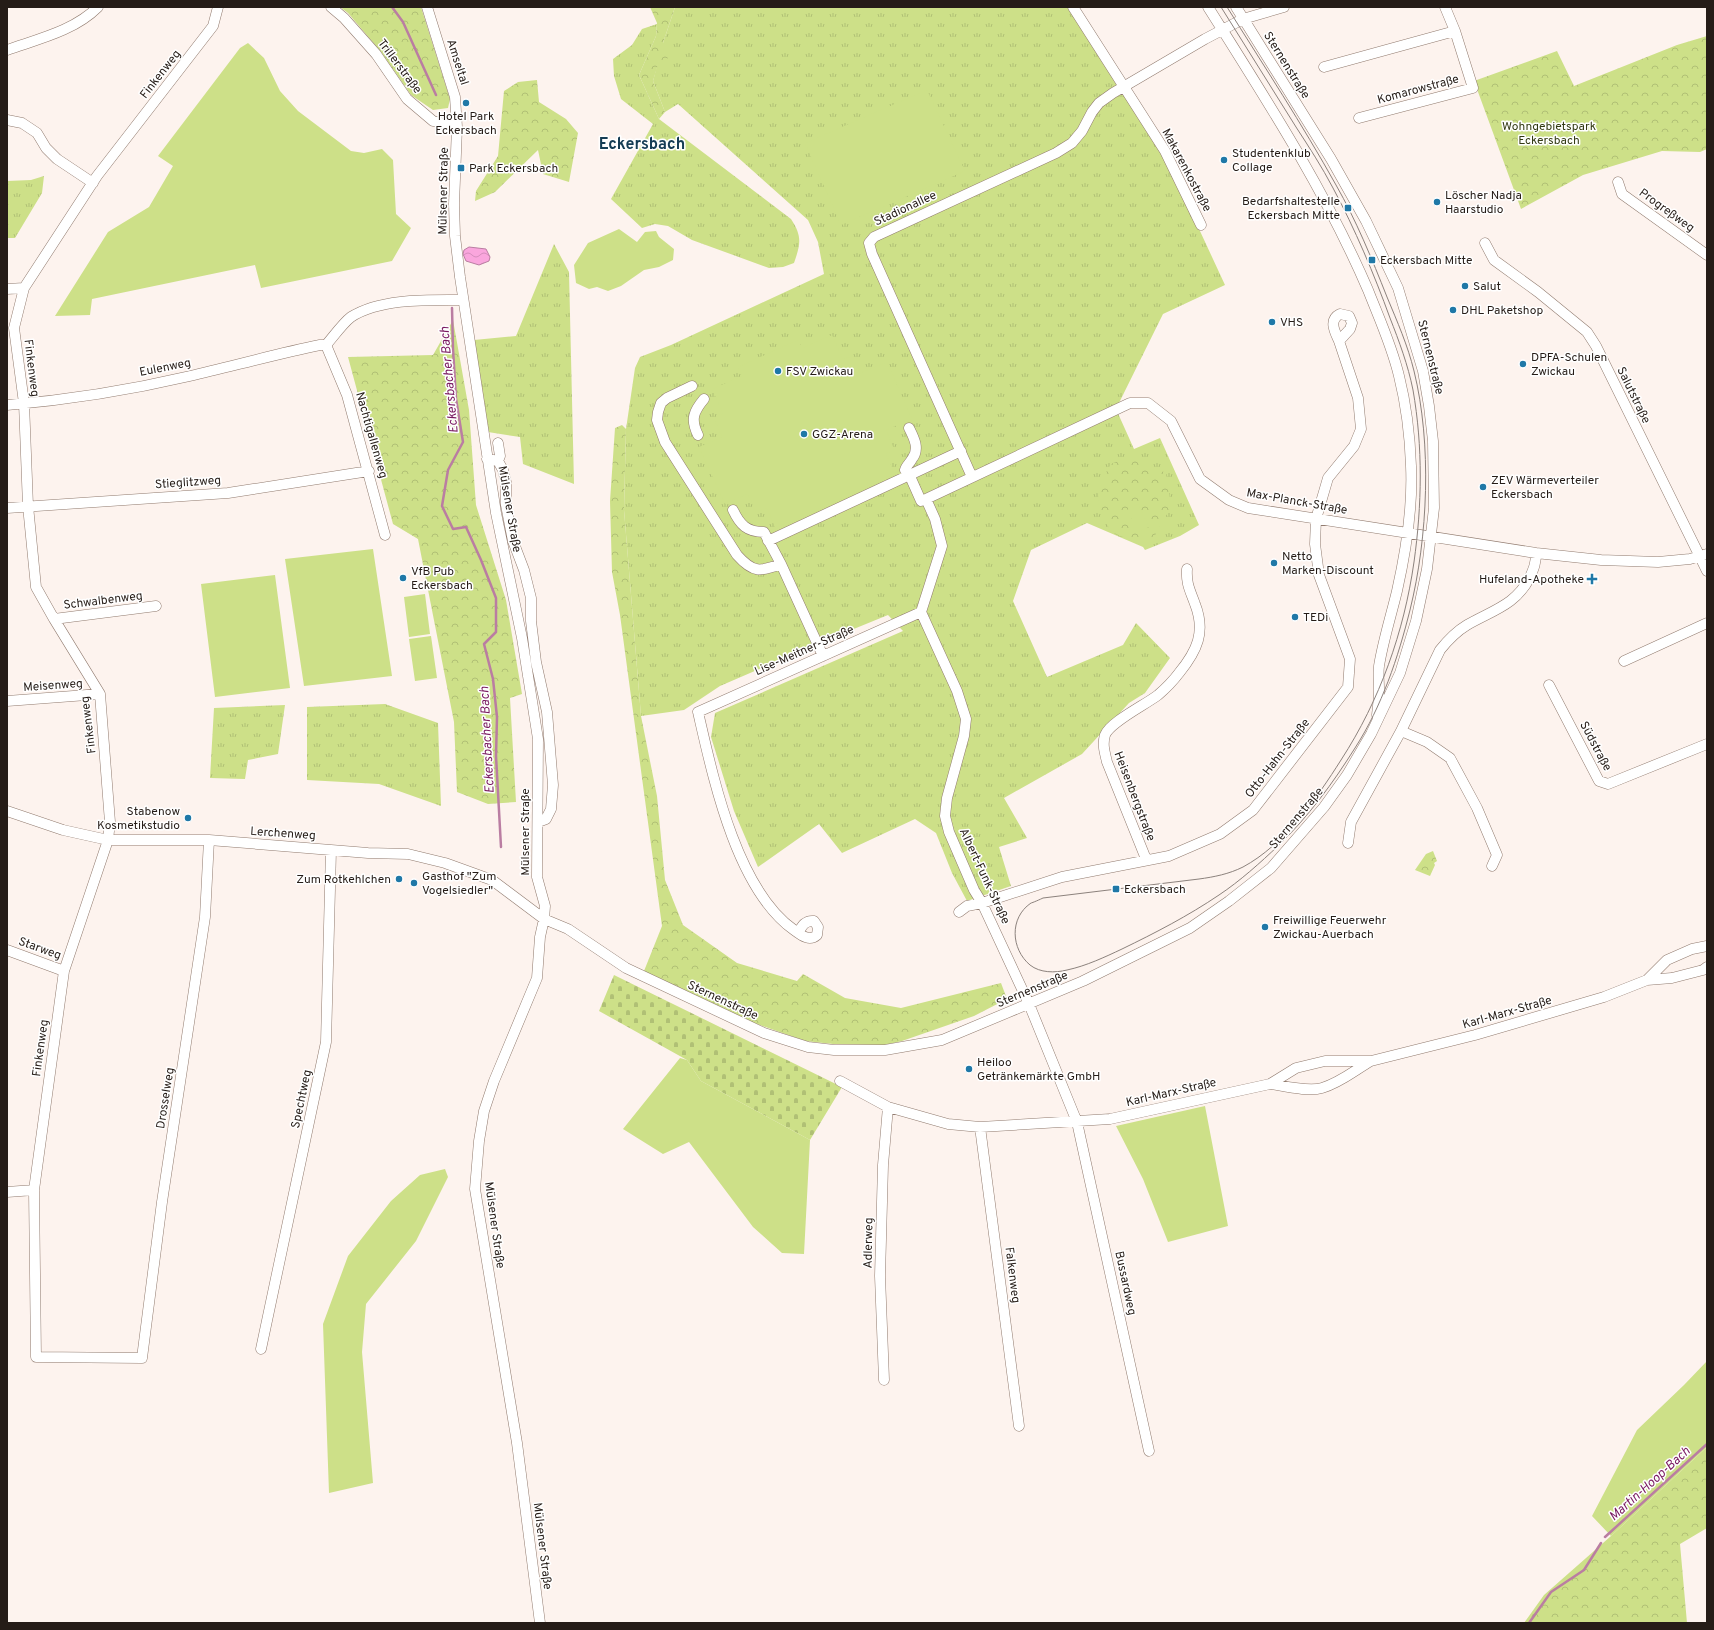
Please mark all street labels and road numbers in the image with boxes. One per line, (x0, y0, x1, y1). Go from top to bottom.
street label: Sternenstraße (1259, 29, 1313, 102)
street label: Trillerstraße (373, 36, 425, 97)
street label: Amseltal (442, 37, 472, 87)
street label: Finkenweg (137, 47, 185, 102)
street label: Komarowstraße (1376, 71, 1461, 109)
street label: Makarenkostraße (1157, 126, 1215, 215)
street label: Mülsener Straße (435, 147, 453, 235)
street label: Progreßweg (1635, 185, 1697, 236)
street label: Stadionallee (872, 188, 939, 230)
street label: Sternenstraße (1413, 318, 1447, 396)
street label: Finkenweg (20, 339, 42, 398)
street label: Eulenweg (138, 355, 192, 381)
street label: Salutstraße (1612, 364, 1654, 426)
street label: Nachtigallenweg (351, 390, 391, 480)
street label: Mülsener Straße (494, 465, 524, 554)
street label: Stieglitzweg (154, 473, 222, 493)
street label: Max-Planck-Straße (1245, 485, 1348, 519)
street label: Schwalbenweg (63, 588, 144, 614)
street label: Lise-Meitner-Straße (752, 622, 857, 680)
street label: Meisenweg (23, 676, 83, 696)
street label: Finkenweg (78, 695, 100, 754)
street label: Otto-Hahn-Straße (1242, 716, 1314, 802)
street label: Südstraße (1575, 719, 1615, 774)
street label: Heisenbergstraße (1110, 749, 1159, 843)
street label: Sternenstraße (1266, 784, 1327, 853)
street label: Mülsener Straße (518, 788, 534, 876)
street label: Lerchenweg (250, 824, 316, 844)
street label: Albert-Funk-Straße (955, 826, 1013, 927)
street label: Starweg (16, 934, 63, 964)
street label: Sternenstraße (994, 968, 1071, 1012)
street label: Sternenstraße (685, 978, 761, 1024)
street label: Karl-Marx-Straße (1461, 993, 1554, 1033)
street label: Finkenweg (29, 1018, 53, 1078)
street label: Drosselweg (153, 1066, 179, 1130)
street label: Spechtweg (288, 1068, 316, 1130)
street label: Karl-Marx-Straße (1124, 1075, 1218, 1111)
street label: Mülsener Straße (480, 1181, 508, 1270)
street label: Adlerweg (861, 1217, 877, 1269)
street label: Falkenweg (1001, 1246, 1023, 1304)
street label: Bussardweg (1110, 1250, 1140, 1317)
street label: Mülsener Straße (529, 1502, 555, 1591)

